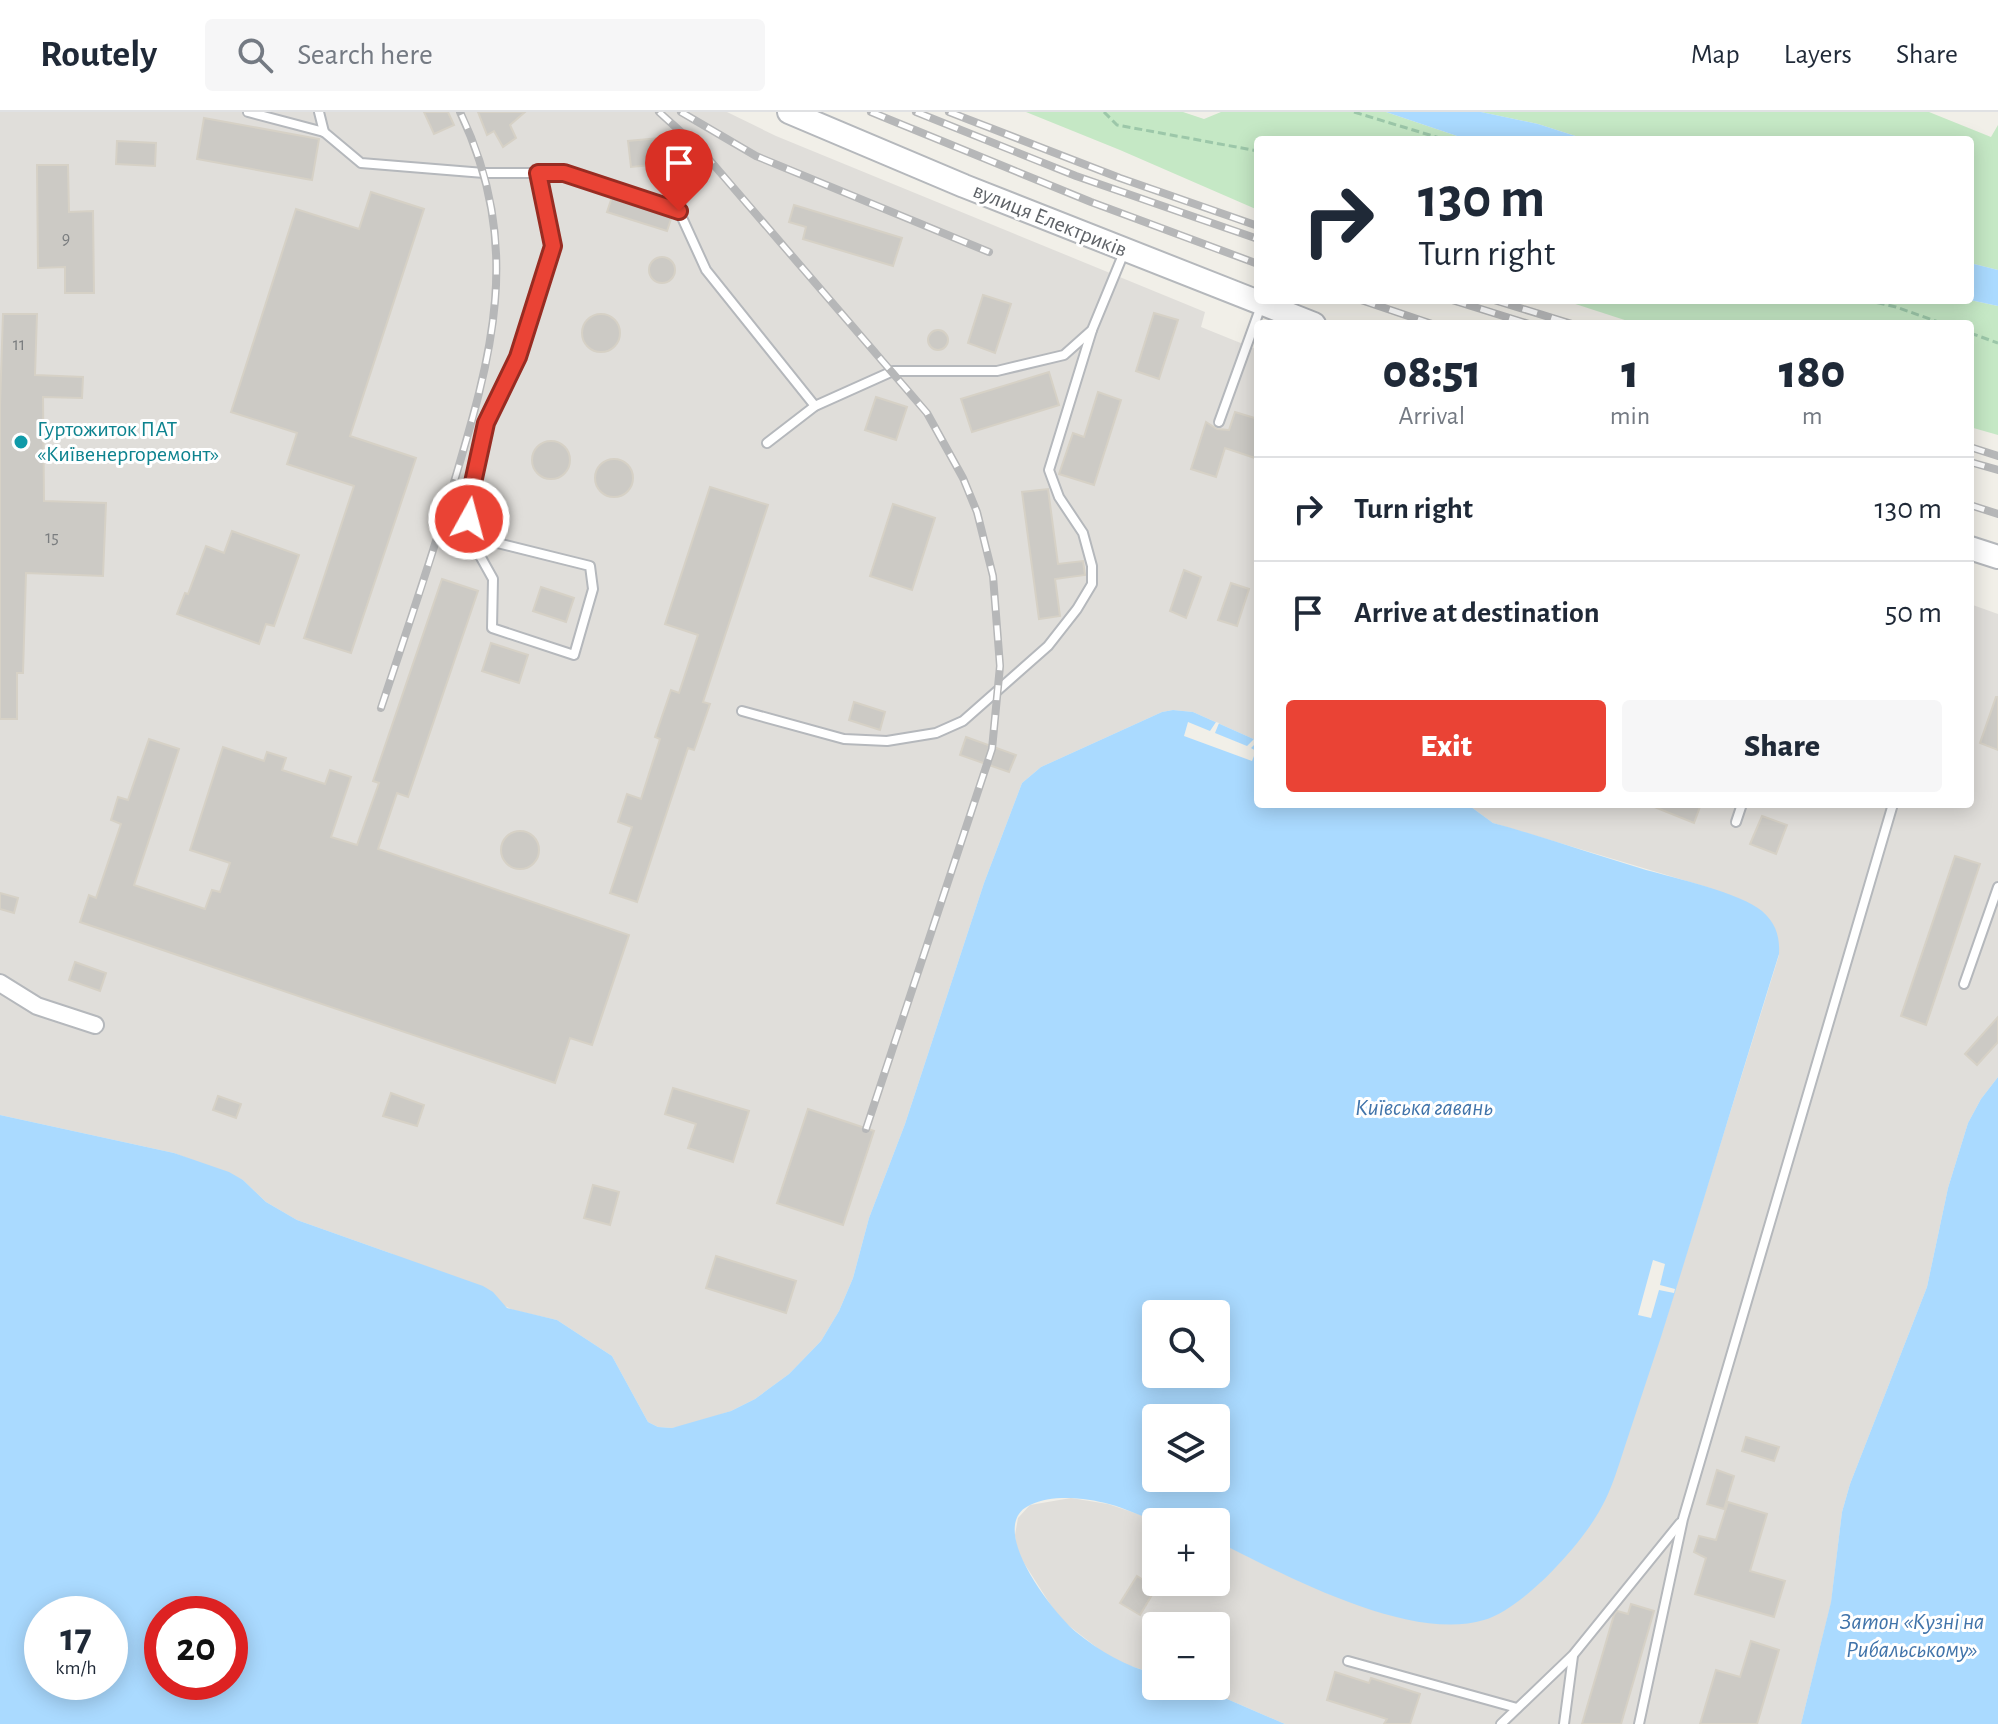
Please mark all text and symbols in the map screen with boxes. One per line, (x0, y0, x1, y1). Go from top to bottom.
search box (205, 19, 765, 91)
icon: search (233, 33, 277, 77)
text: Routely (40, 36, 157, 74)
text: Search here (297, 40, 433, 70)
text: Map (1691, 41, 1740, 69)
text: Layers (1784, 41, 1852, 69)
text: Share (1896, 41, 1958, 69)
pin (645, 129, 713, 211)
icon: arrive (657, 141, 701, 185)
icon: right (1286, 168, 1390, 272)
text: 130 m (1418, 171, 1545, 227)
street label: вулиця Електриків (970, 179, 1130, 261)
house number: 9 (62, 230, 70, 248)
text: Turn right (1418, 236, 1555, 272)
house number: 11 (13, 336, 25, 354)
text: 08:51 (1383, 349, 1481, 397)
text: 1 (1621, 349, 1639, 397)
text: 180 (1779, 349, 1845, 397)
text: Arrival (1398, 403, 1465, 429)
text: min (1610, 403, 1650, 429)
text: m (1802, 403, 1823, 429)
place label: Гуртожиток ПАТ «Київенергоремонт» (37, 418, 219, 465)
marker: Гуртожиток ПАТ «Київенергоремонт» (12, 433, 30, 451)
position arrow (427, 477, 511, 561)
icon: right (1286, 487, 1330, 531)
text: Turn right (1354, 494, 1473, 524)
text: 130 m (1875, 494, 1942, 524)
house number: 15 (45, 529, 59, 547)
icon: arrive (1286, 591, 1330, 635)
text: Arrive at destination (1354, 598, 1600, 628)
text: 50 m (1885, 598, 1942, 628)
button: Exit (1286, 700, 1606, 792)
button: Share (1622, 700, 1942, 792)
water label: Київська гавань (1355, 1096, 1493, 1120)
map controls (1142, 1300, 1230, 1700)
button: search (1142, 1300, 1230, 1388)
button: layers (1142, 1404, 1230, 1492)
button: + (1142, 1508, 1230, 1596)
speed limit sign: 20 (144, 1596, 248, 1700)
water label: Затон «Кузні на Рибальському» (1840, 1610, 1984, 1662)
button: − (1142, 1612, 1230, 1700)
text: 17 (60, 1618, 92, 1658)
text: km/h (55, 1658, 97, 1678)

